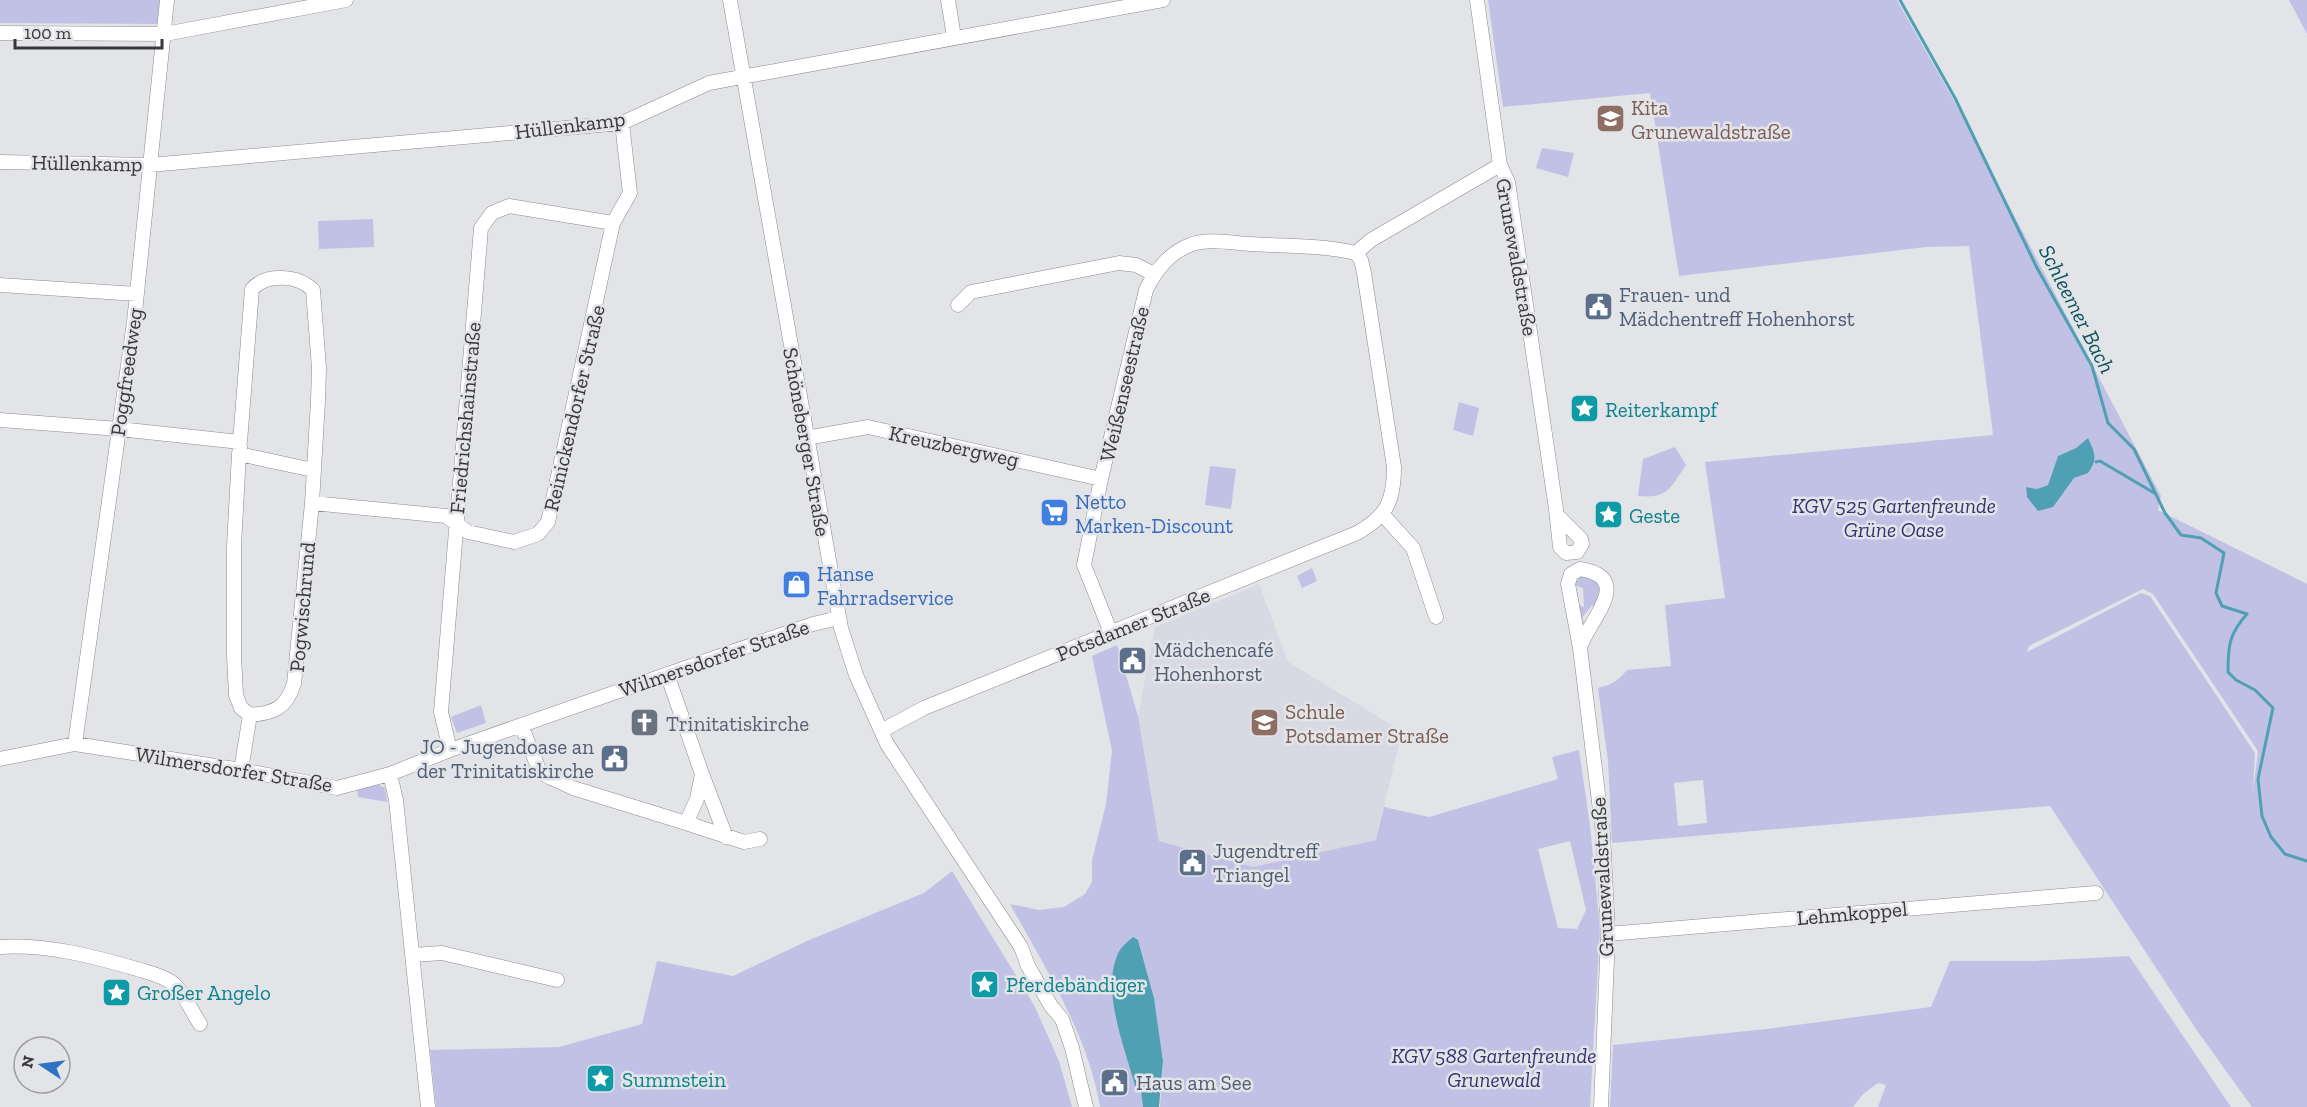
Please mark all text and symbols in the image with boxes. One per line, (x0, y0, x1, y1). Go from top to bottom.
scale bar (15, 12, 162, 50)
text: 100 m (24, 22, 72, 44)
place label: Kita Grunewaldstraße (1631, 95, 1791, 144)
school or university icon: Kita Grunewaldstraße (1594, 103, 1626, 135)
street label: Hüllenkamp (513, 106, 627, 144)
street label: Hüllenkamp (31, 150, 143, 176)
street label: Grunewaldstraße (1491, 176, 1543, 338)
water label: Schleemer Bach (2033, 240, 2121, 378)
place label: Frauen- und Mädchentreff Hohenhorst (1619, 282, 1855, 331)
public building icon: Frauen- und Mädchentreff Hohenhorst (1582, 290, 1614, 322)
street label: Reinickendorfer Straße (538, 302, 610, 514)
street label: Weißenseestraße (1094, 304, 1154, 464)
street label: Poggfreedweg (105, 306, 147, 438)
street label: Friedrichshainstraße (444, 321, 486, 515)
street label: Schöneberger Straße (778, 346, 836, 539)
place icon: Reiterkampf (1568, 393, 1600, 425)
place label: Reiterkampf (1605, 397, 1719, 422)
street label: Kreuzbergweg (887, 420, 1022, 472)
place label: Netto Marken-Discount (1075, 489, 1233, 538)
park label: KGV 525 Gartenfreunde Grüne Oase (1792, 493, 1996, 542)
supermarket icon: Netto Marken-Discount (1038, 497, 1070, 529)
place icon: Geste (1592, 499, 1624, 531)
place label: Geste (1629, 503, 1680, 528)
street label: Pogwischrund (284, 540, 320, 673)
place label: Hanse Fahrradservice (817, 561, 954, 610)
shop icon: Hanse Fahrradservice (780, 569, 812, 601)
street label: Potsdamer Straße (1052, 582, 1214, 666)
street label: Wilmersdorfer Straße (616, 614, 812, 702)
place label: Mädchencafé Hohenhorst (1154, 637, 1274, 686)
public building icon: Mädchencafé Hohenhorst (1117, 645, 1149, 677)
place label: Schule Potsdamer Straße (1285, 699, 1449, 748)
church icon: Trinitatiskirche (629, 707, 661, 739)
school or university icon: Schule Potsdamer Straße (1248, 707, 1280, 739)
place label: Trinitatiskirche (666, 711, 809, 736)
place label: JO - Jugendoase an der Trinitatiskirche (417, 734, 594, 783)
street label: Wilmersdorfer Straße (134, 741, 334, 797)
public building icon: JO - Jugendoase an der Trinitatiskirche (599, 742, 631, 774)
street label: Grunewaldstraße (1585, 796, 1619, 957)
place label: Jugendtreff Triangel (1213, 838, 1320, 887)
public building icon: Jugendtreff Triangel (1176, 846, 1208, 878)
street label: Lehmkoppel (1796, 896, 1909, 930)
place icon: Pferdebändiger (969, 968, 1001, 1000)
place label: Pferdebändiger (1006, 972, 1146, 997)
place icon: Großer Angelo (100, 976, 132, 1008)
place label: Großer Angelo (137, 980, 271, 1005)
north arrow (12, 1035, 72, 1095)
park label: KGV 588 Gartenfreunde Grunewald (1392, 1043, 1596, 1092)
text: N (17, 1054, 38, 1070)
place icon: Summstein (585, 1063, 617, 1095)
public building icon: Haus am See (1099, 1066, 1131, 1098)
place label: Summstein (622, 1067, 726, 1092)
place label: Haus am See (1136, 1070, 1252, 1095)

